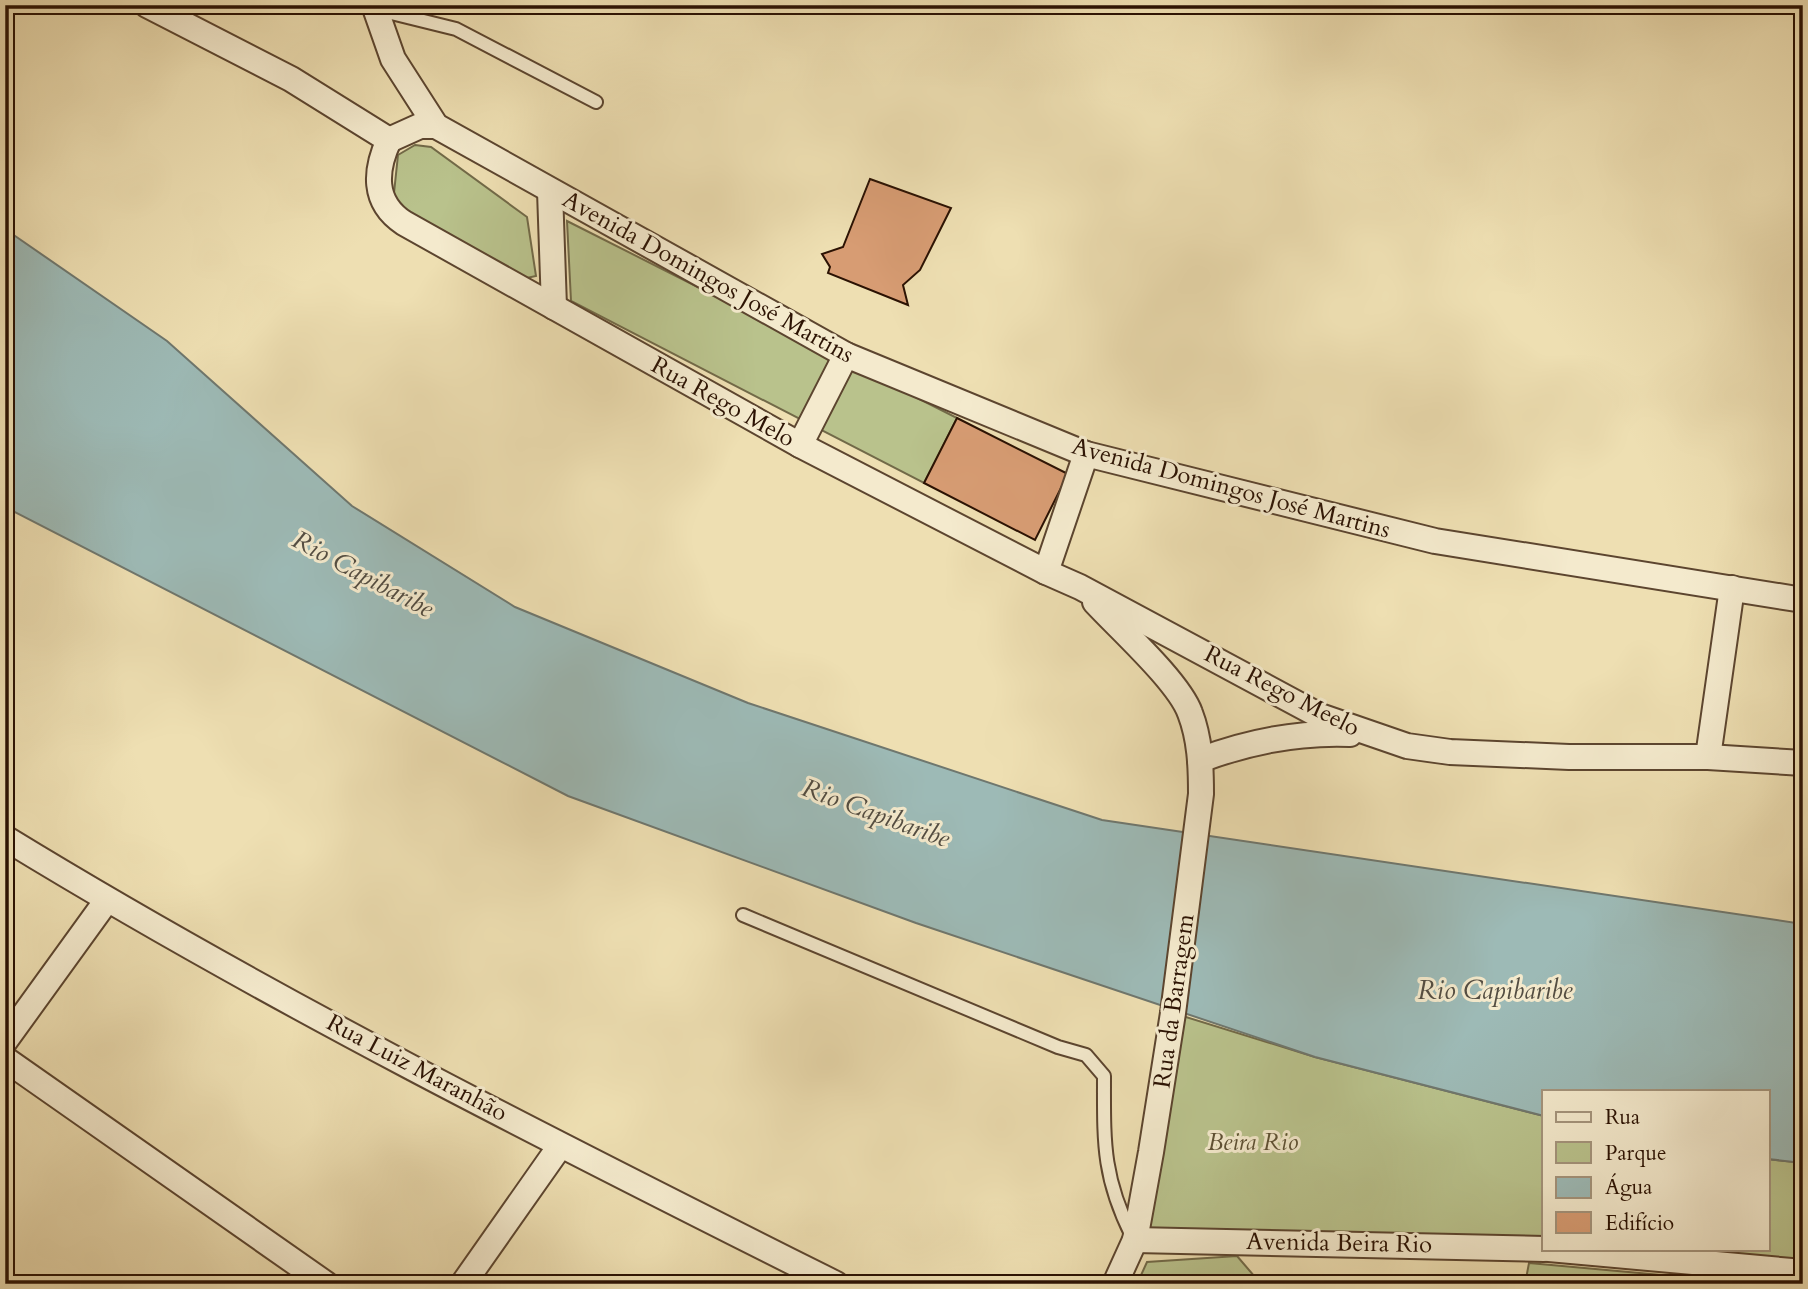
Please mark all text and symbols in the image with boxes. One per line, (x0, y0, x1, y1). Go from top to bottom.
street label: Avenida Domingos José Martins (556, 183, 860, 371)
street label: Rua Rego Melo (645, 349, 801, 455)
street label: Avenida Domingos José Martins (1068, 430, 1394, 546)
water label: Rio Capibaribe (286, 522, 441, 626)
street label: Rua Rego Meelo (1199, 638, 1365, 744)
water label: Rio Capibaribe (797, 770, 956, 856)
street label: Rua da Barragem (1145, 911, 1203, 1090)
water label: Rio Capibaribe (1417, 973, 1574, 1008)
street label: Rua Luiz Maranhão (321, 1006, 513, 1130)
legend (1542, 1090, 1770, 1250)
text: Rua (1605, 1103, 1640, 1132)
park label: Beira Rio (1208, 1126, 1298, 1159)
text: Parque (1605, 1139, 1666, 1168)
text: Água (1605, 1173, 1652, 1202)
text: Edifício (1605, 1209, 1674, 1238)
street label: Avenida Beira Rio (1246, 1225, 1432, 1261)

